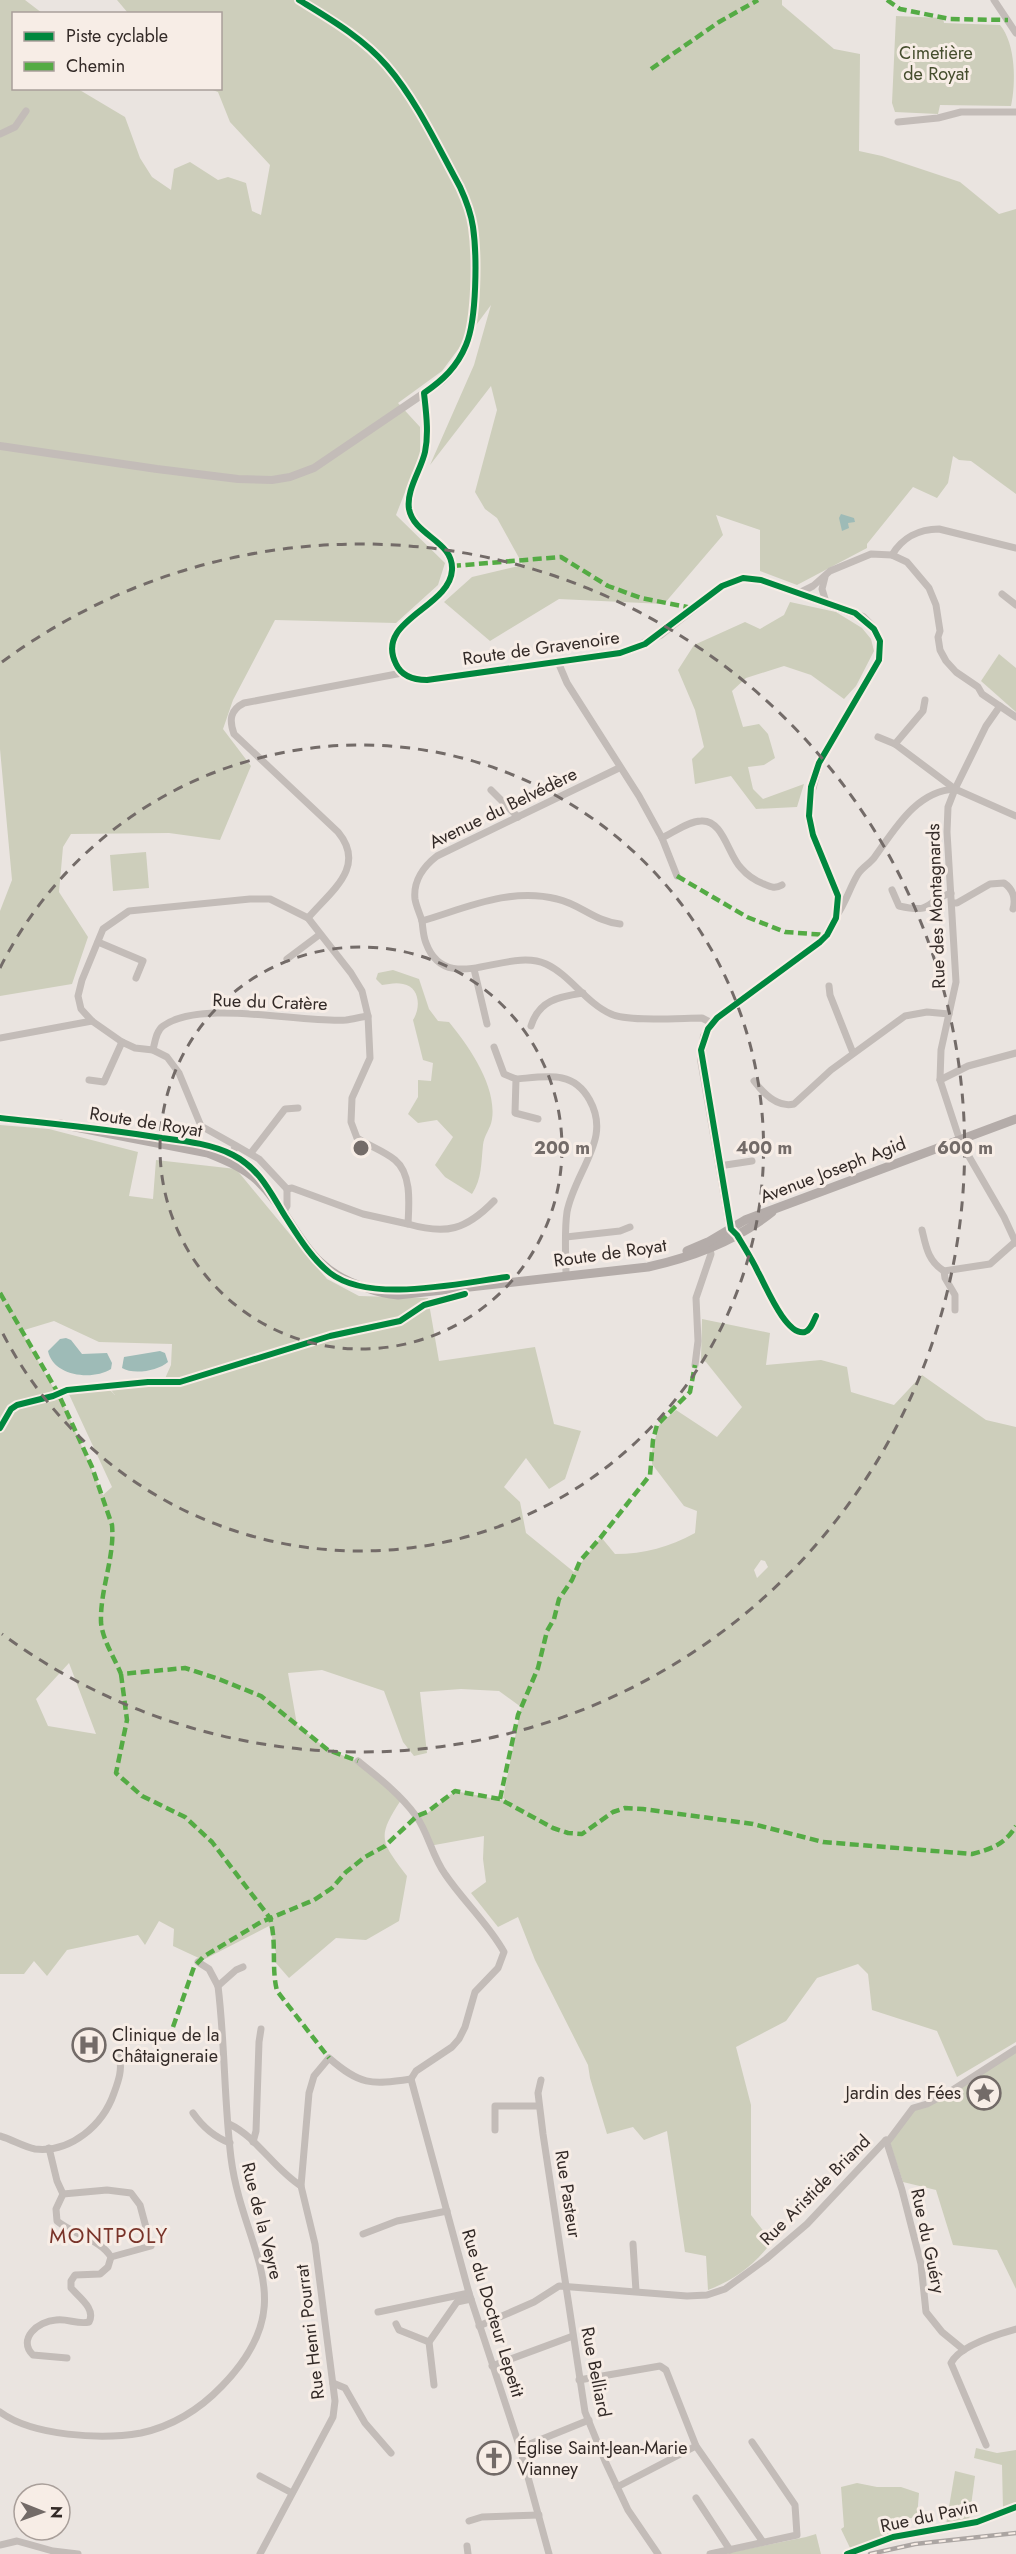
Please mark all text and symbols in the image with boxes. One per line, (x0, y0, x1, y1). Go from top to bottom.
legend (12, 12, 222, 90)
text: Piste cyclable (66, 23, 168, 49)
park label: Cimetière de Royat (899, 40, 973, 87)
text: Chemin (66, 53, 125, 79)
street label: Route de Gravenoire (461, 624, 621, 672)
street label: Avenue du Belvédère (425, 761, 581, 855)
street label: Rue des Montagnards (920, 823, 952, 989)
street label: Rue du Cratère (212, 987, 328, 1017)
street label: Route de Royat (88, 1100, 205, 1144)
street label: Avenue Joseph Agid (756, 1130, 910, 1210)
text: 200 m (534, 1135, 590, 1161)
text: 400 m (736, 1135, 792, 1161)
text: 600 m (937, 1135, 993, 1161)
centre of rings (351, 1138, 371, 1158)
street label: Route de Royat (552, 1232, 669, 1274)
place label: Clinique de la Châtaigneraie (112, 2022, 219, 2069)
hospital icon: Clinique de la Châtaigneraie (71, 2027, 107, 2063)
place icon: Jardin des Fées (966, 2075, 1002, 2111)
place label: Jardin des Fées (844, 2080, 961, 2106)
street label: Rue Aristide Briand (754, 2129, 876, 2251)
street label: Rue Pasteur (548, 2148, 588, 2241)
street label: Rue de la Veyre (235, 2160, 289, 2282)
street label: Rue du Guéry (904, 2186, 952, 2296)
district label: MONTPOLY (49, 2221, 169, 2251)
street label: Rue du Docteur Lepetit (455, 2226, 531, 2401)
street label: Rue Henri Pourrat (289, 2262, 331, 2401)
street label: Rue Belliard (575, 2325, 617, 2419)
place label: Église Saint-Jean-Marie Vianney (517, 2435, 688, 2482)
church icon: Église Saint-Jean-Marie Vianney (476, 2440, 512, 2476)
north arrow (12, 2482, 72, 2542)
street label: Rue du Pavin (878, 2493, 980, 2539)
text: N (45, 2506, 68, 2519)

